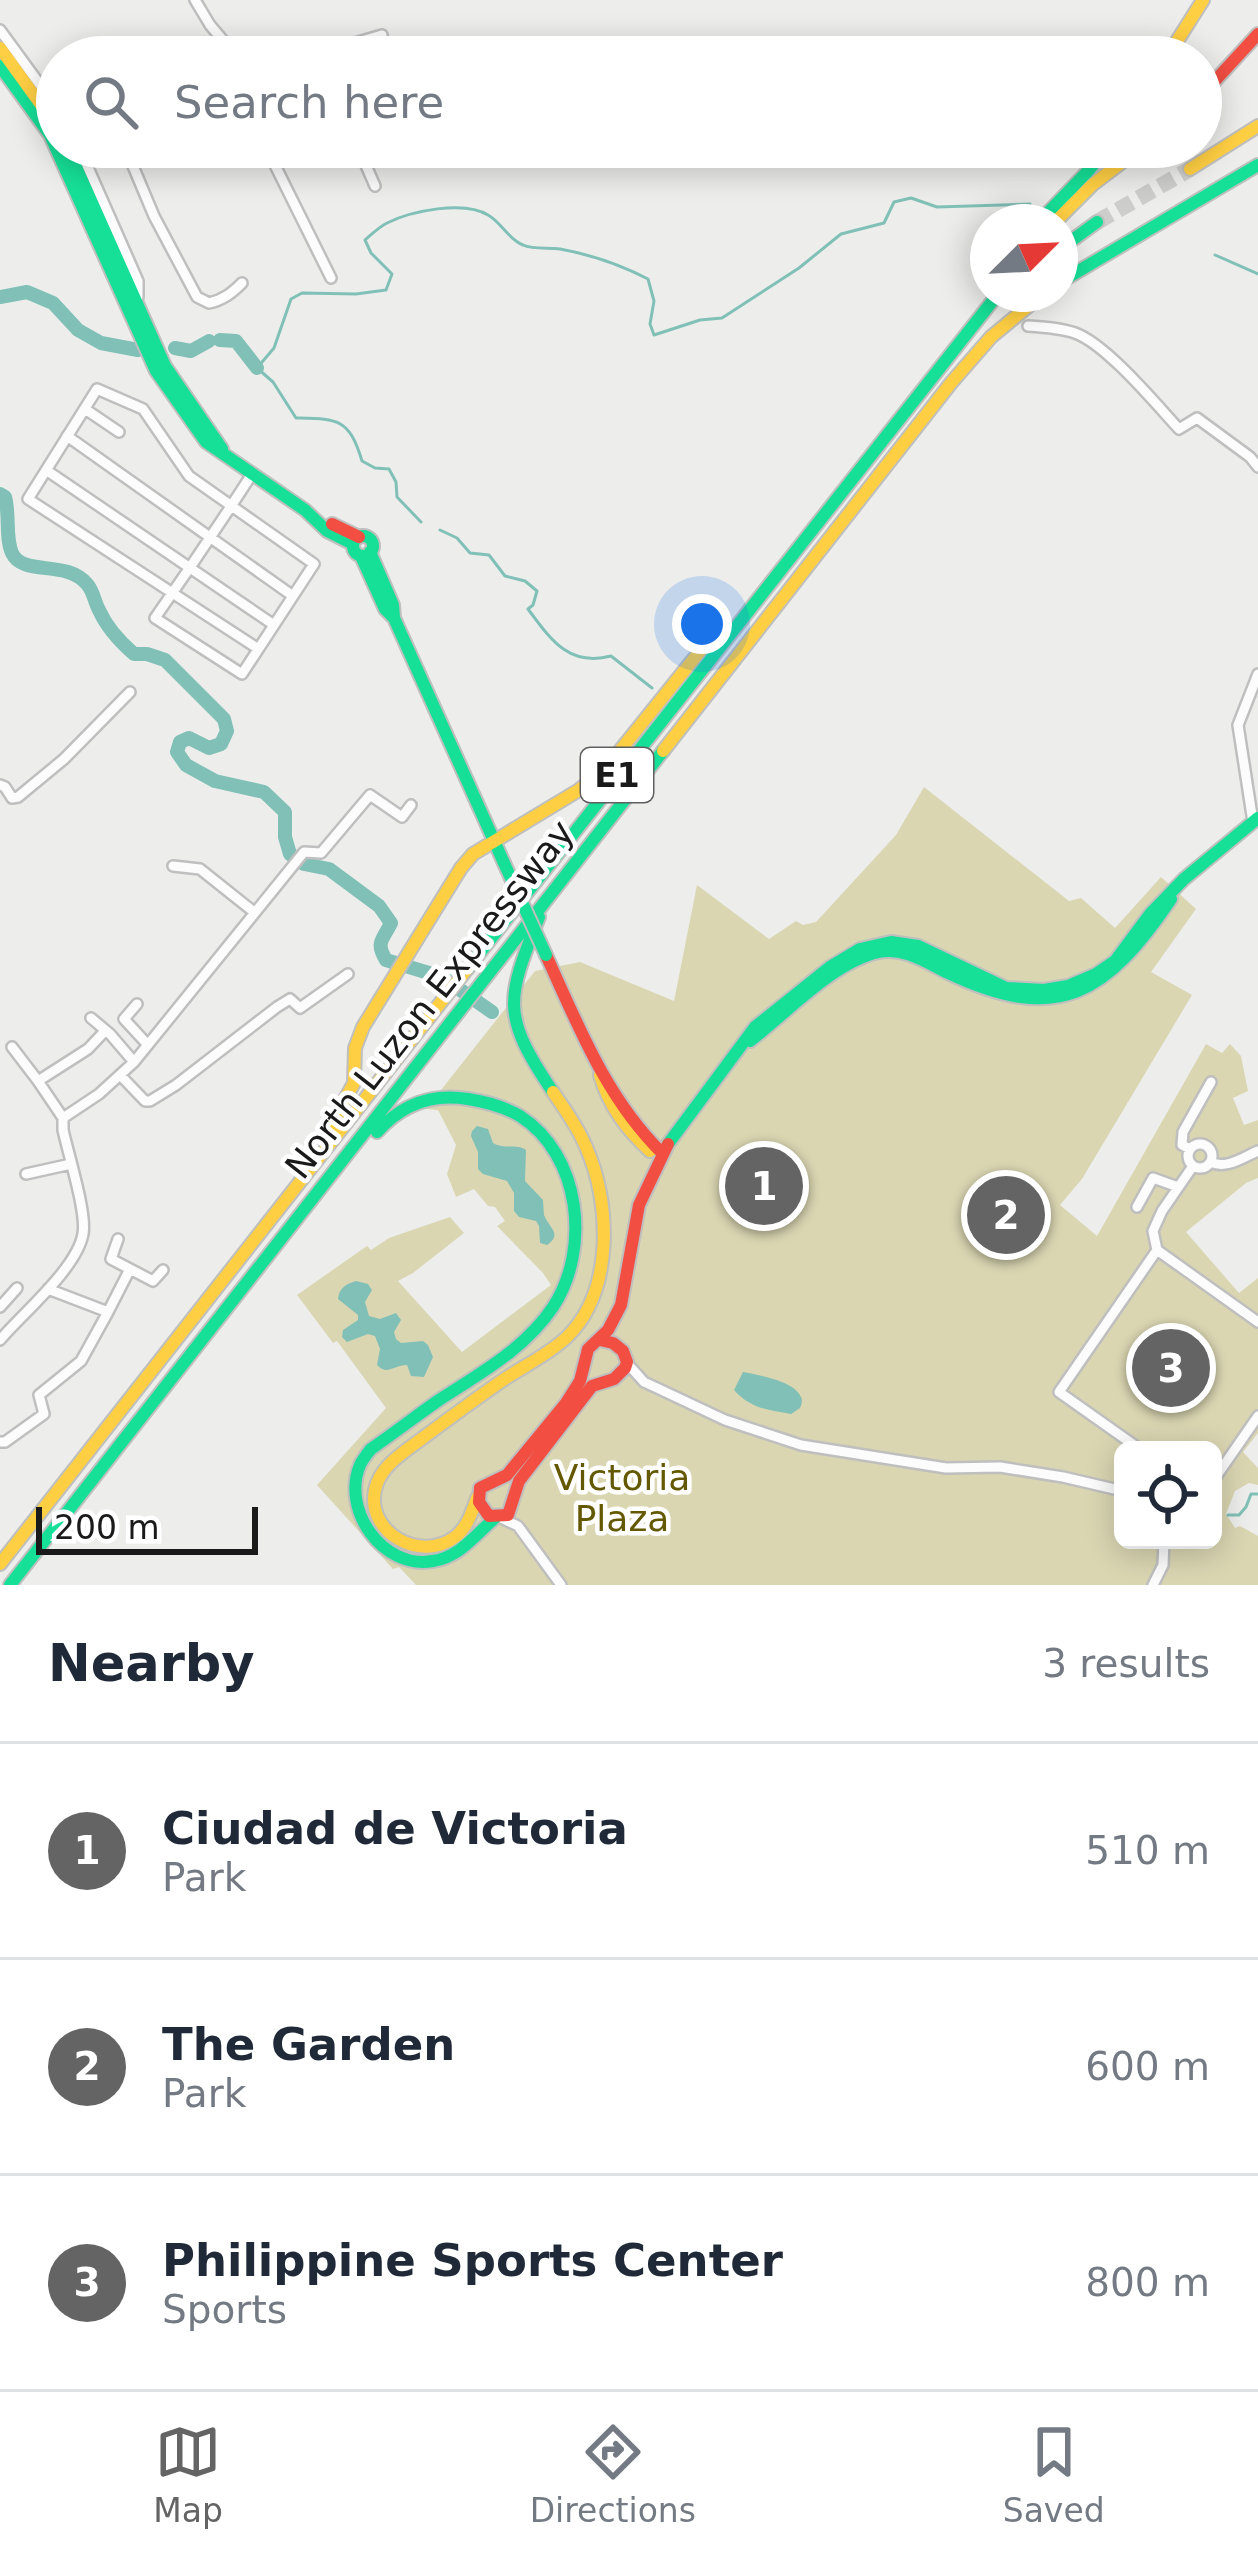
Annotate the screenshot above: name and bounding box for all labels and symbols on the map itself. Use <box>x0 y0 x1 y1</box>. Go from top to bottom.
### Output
north arrow <box>970 204 1078 312</box>
your location <box>672 594 732 654</box>
road number: E1 <box>581 748 653 802</box>
street label: North Luzon Expressway <box>277 812 582 1186</box>
pin: 1 <box>725 1141 803 1231</box>
pin: 2 <box>967 1170 1045 1260</box>
pin: 3 <box>1132 1323 1210 1413</box>
park label: Victoria Plaza <box>554 1457 690 1539</box>
scale bar <box>36 1501 258 1554</box>

